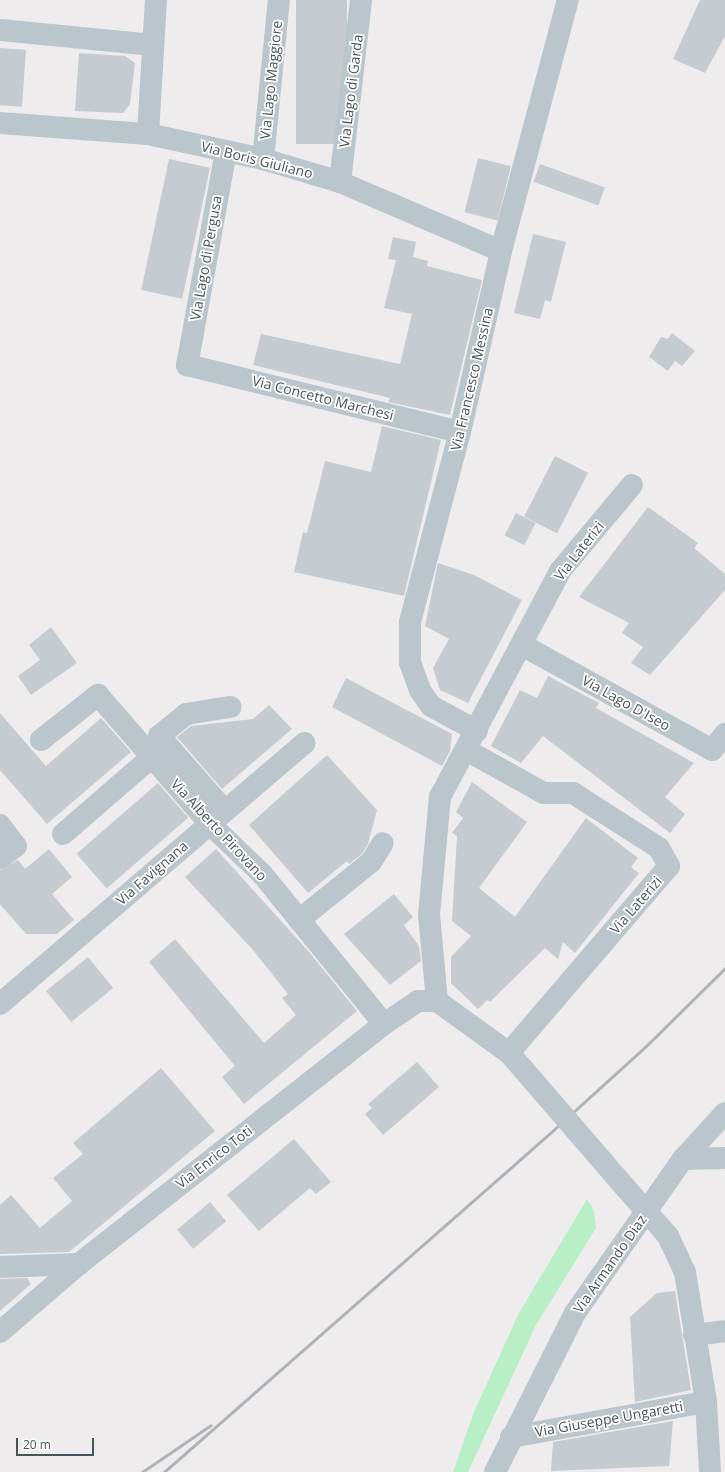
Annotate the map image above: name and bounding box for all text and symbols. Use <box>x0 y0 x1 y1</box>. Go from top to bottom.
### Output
street label: Via Lago Maggiore <box>256 20 286 140</box>
street label: Via Lago di Garda <box>336 33 366 149</box>
street label: Via Boris Giuliano <box>199 138 315 182</box>
street label: Via Lago di Pergusa <box>187 194 225 322</box>
street label: Via Francesco Messina <box>447 306 497 452</box>
street label: Via Concetto Marchesi <box>251 372 395 424</box>
street label: Via Laterizi <box>551 518 607 584</box>
street label: Via Lago D'Iseo <box>579 672 673 734</box>
street label: Via Alberto Pirovano <box>168 776 270 884</box>
street label: Via Favignana <box>113 837 191 909</box>
street label: Via Laterizi <box>607 873 665 937</box>
street label: Via Enrico Toti <box>172 1122 256 1192</box>
street label: Via Armando Diaz <box>570 1212 650 1316</box>
street label: Via Giuseppe Ungaretti <box>534 1398 684 1440</box>
scale bar <box>18 1430 96 1456</box>
text: 20 m <box>23 1436 51 1453</box>

